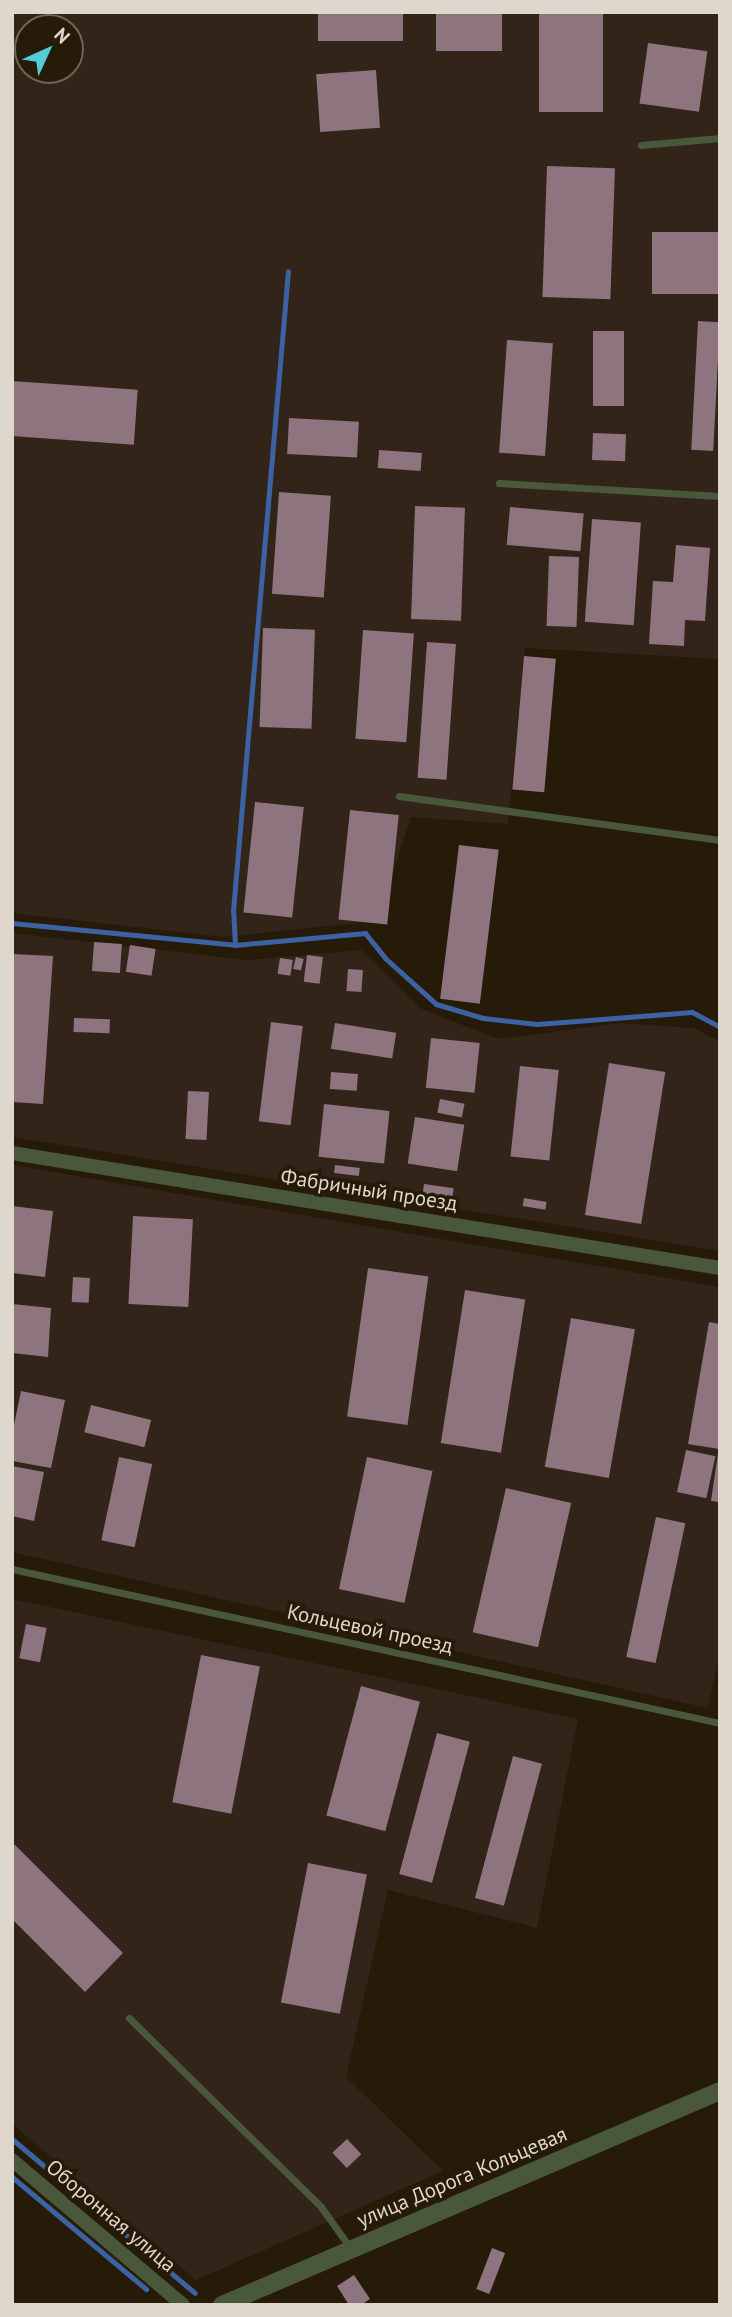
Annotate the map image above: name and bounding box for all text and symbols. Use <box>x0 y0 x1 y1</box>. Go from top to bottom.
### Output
north arrow <box>14 14 84 84</box>
text: N <box>50 23 75 48</box>
street label: Фабричный проезд <box>279 1164 459 1216</box>
street label: Кольцевой проезд <box>285 1599 455 1659</box>
street label: улица Дорога Кольцевая <box>353 2121 571 2233</box>
street label: Оборонная улица <box>41 2154 181 2278</box>

